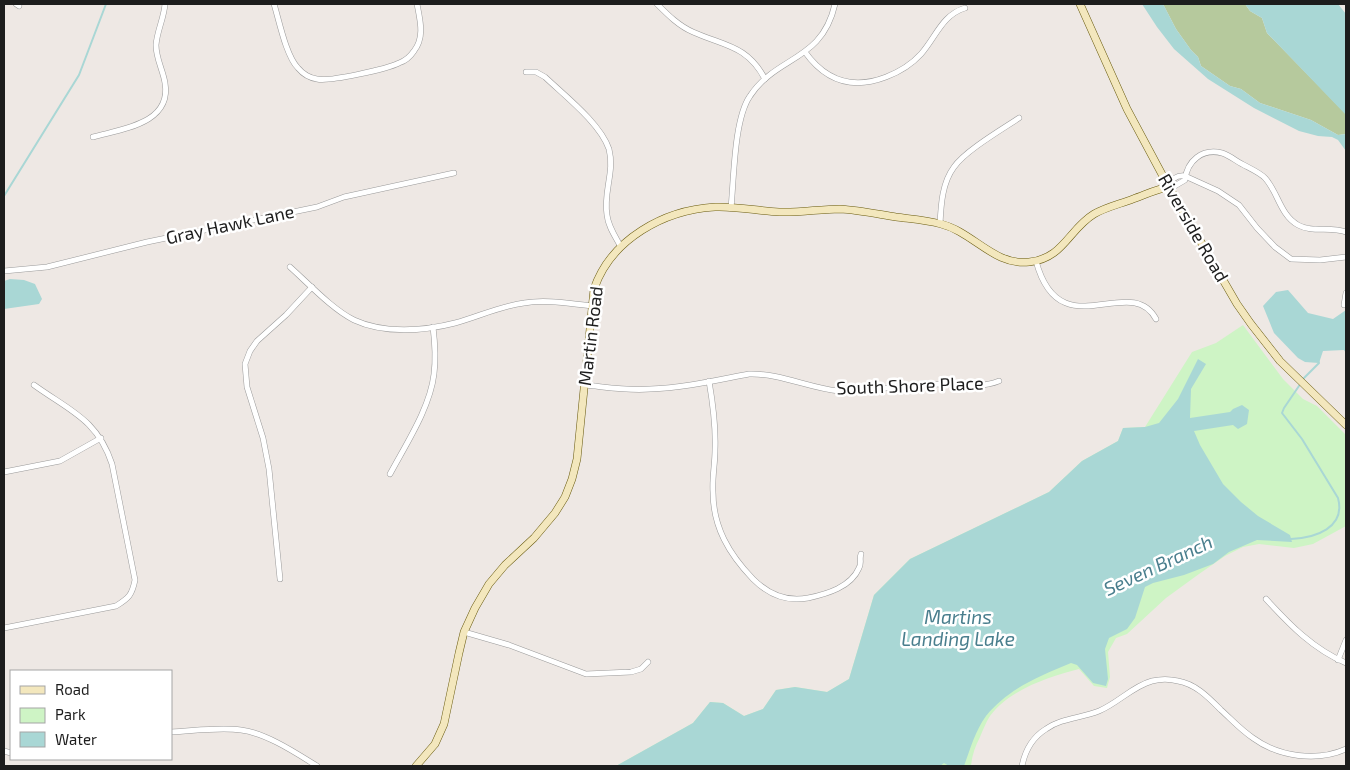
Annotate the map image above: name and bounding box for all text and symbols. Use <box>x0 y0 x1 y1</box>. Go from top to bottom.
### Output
street label: Riverside Road <box>1154 170 1234 285</box>
street label: Gray Hawk Lane <box>164 200 296 248</box>
street label: Martin Road <box>573 285 607 387</box>
street label: South Shore Place <box>836 371 984 399</box>
water label: Seven Branch <box>1100 529 1216 600</box>
water label: Martins Landing Lake <box>901 605 1015 650</box>
legend <box>10 670 172 760</box>
text: Road <box>55 680 90 698</box>
text: Park <box>55 705 86 723</box>
text: Water <box>55 730 97 748</box>

